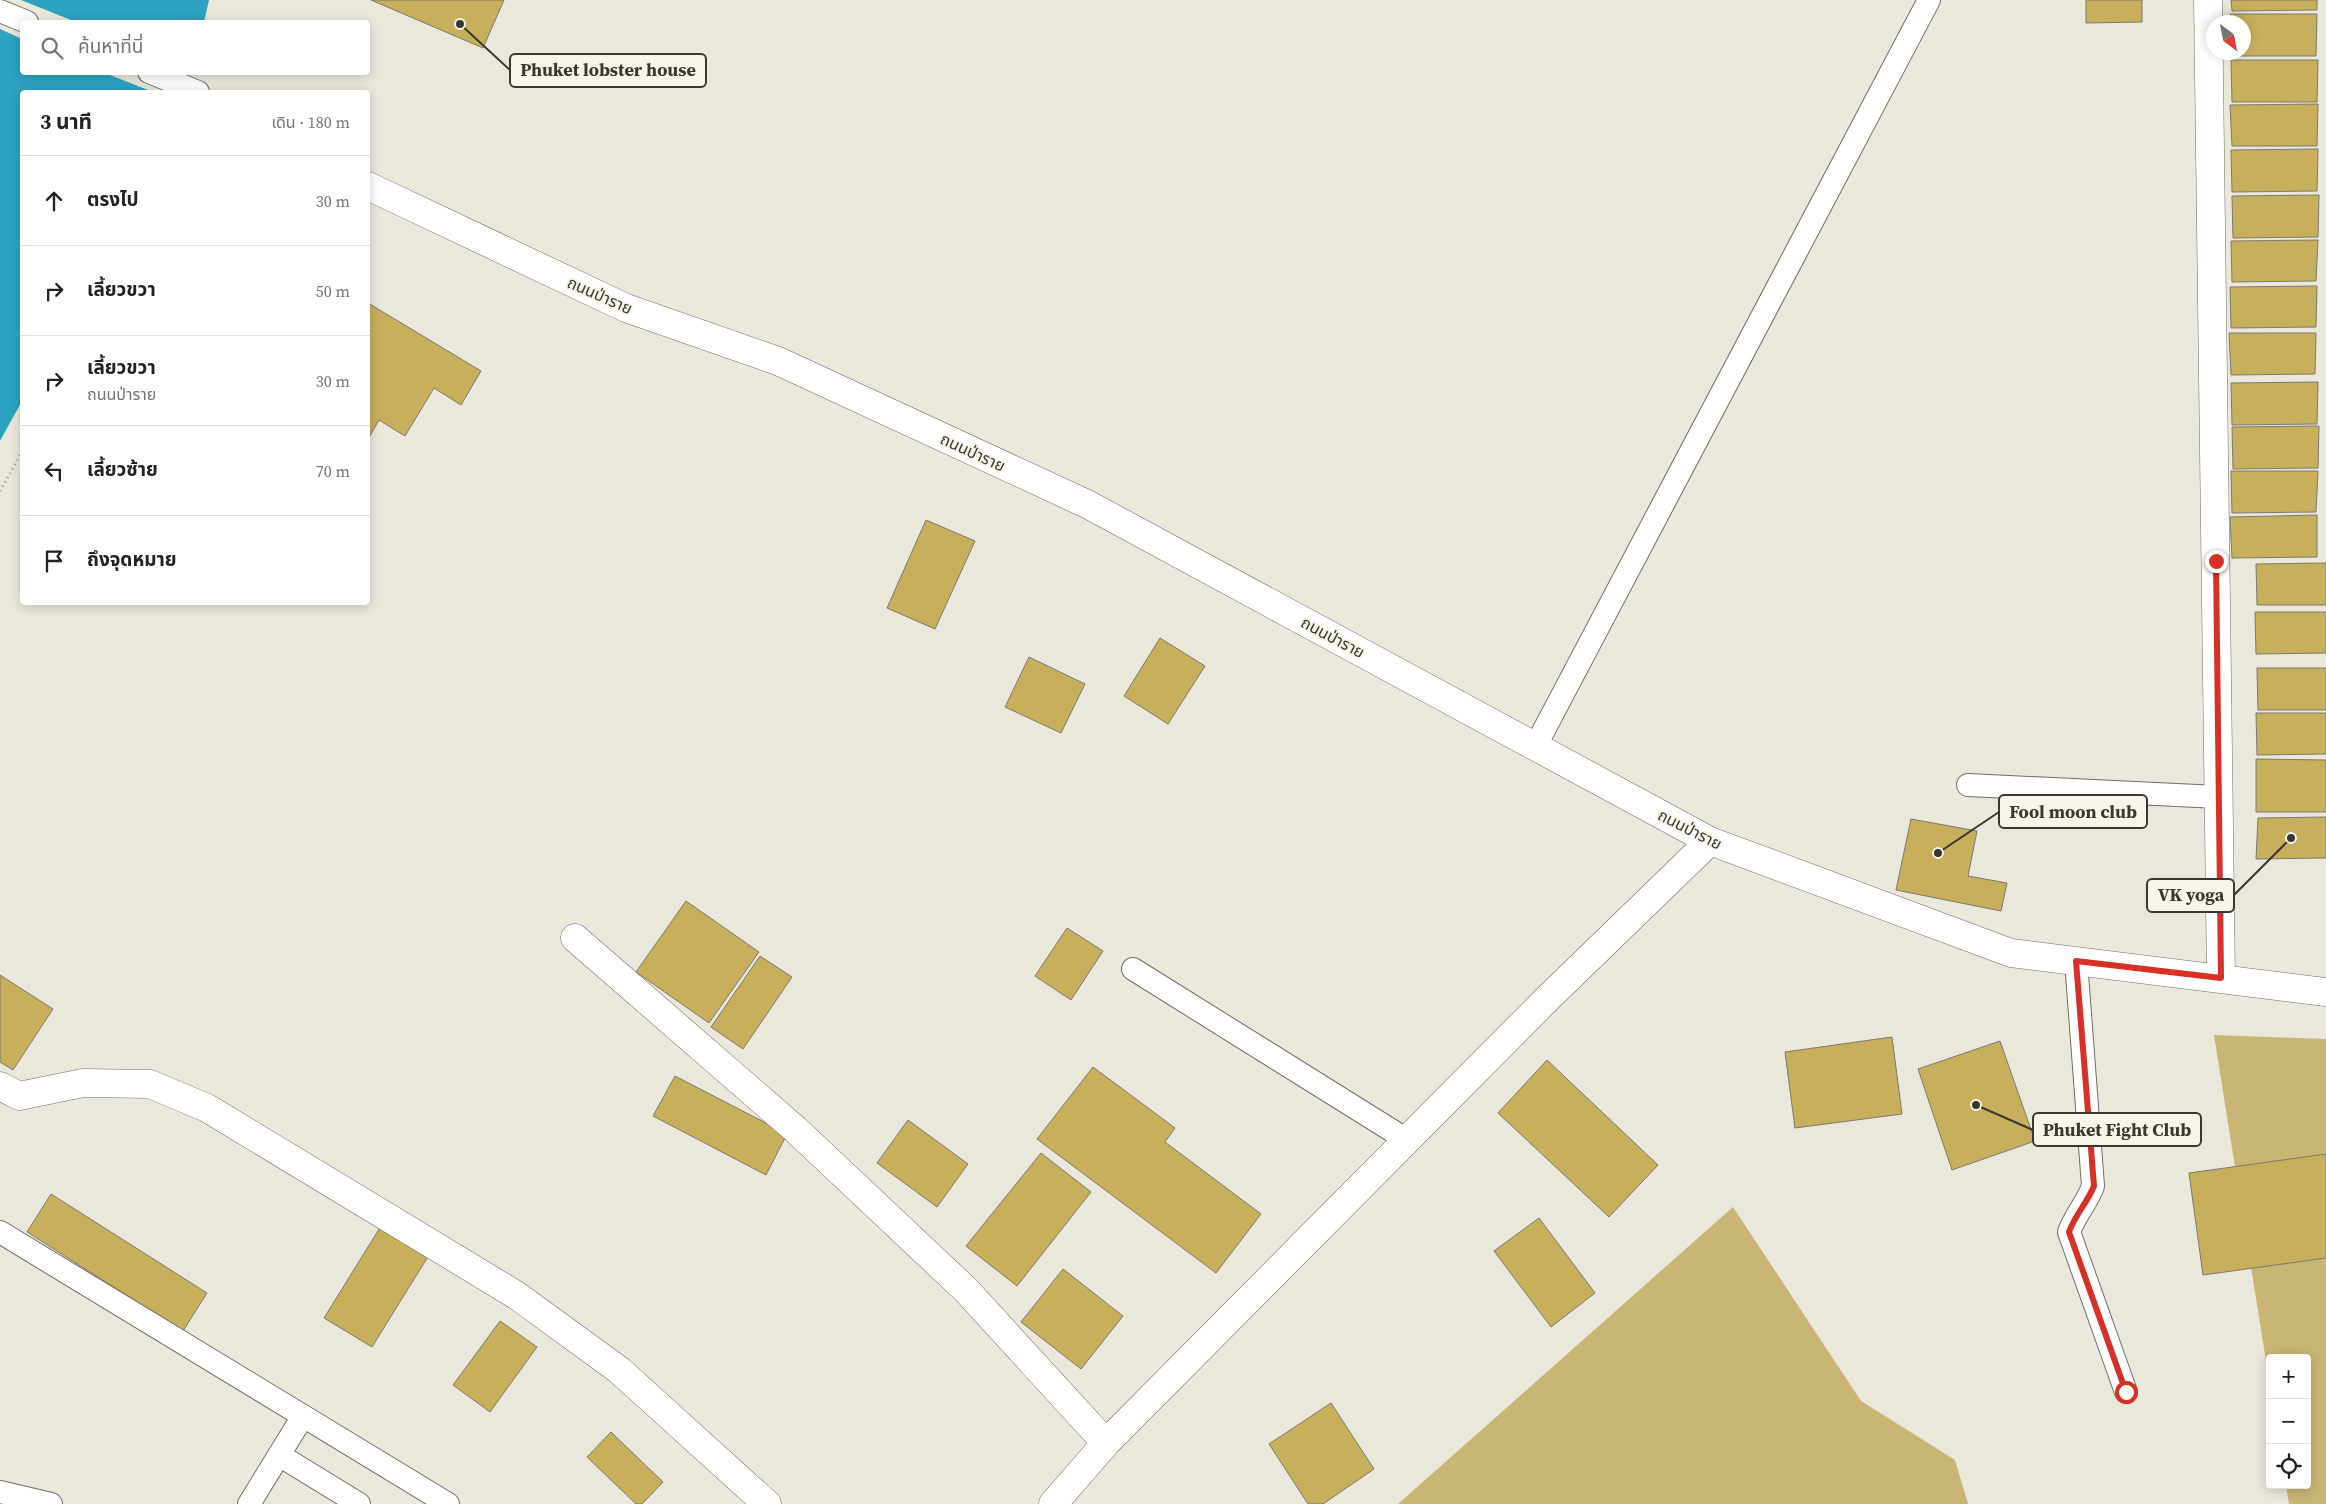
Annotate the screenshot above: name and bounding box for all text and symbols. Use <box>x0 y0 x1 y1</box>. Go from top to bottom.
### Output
north arrow <box>2206 15 2251 60</box>
search box <box>20 20 370 75</box>
text: ค้นหาที่นี่ <box>78 33 143 59</box>
icon: search <box>38 34 66 62</box>
callout: Phuket lobster house <box>510 54 706 87</box>
text: Phuket lobster house <box>520 57 696 82</box>
text: 3 นาที <box>40 107 92 136</box>
text: เดิน · 180 m <box>271 111 350 133</box>
text: ตรงไป <box>87 186 139 212</box>
icon: ahead <box>40 187 68 215</box>
text: 30 m <box>316 190 350 212</box>
street label: ถนนป่าราย <box>564 271 636 319</box>
text: เลี้ยวขวา <box>87 276 156 302</box>
icon: right <box>40 277 68 305</box>
text: 50 m <box>316 280 350 302</box>
text: เลี้ยวขวา <box>87 354 156 380</box>
icon: right <box>40 367 68 395</box>
text: 30 m <box>316 370 350 392</box>
text: ถนนป่าราย <box>87 383 156 405</box>
street label: ถนนป่าราย <box>937 427 1009 477</box>
text: เลี้ยวซ้าย <box>87 456 158 482</box>
icon: left <box>40 457 68 485</box>
text: 70 m <box>316 460 350 482</box>
text: ถึงจุดหมาย <box>87 546 177 572</box>
icon: arrive <box>40 547 68 575</box>
route end <box>2205 550 2228 573</box>
street label: ถนนป่าราย <box>1297 611 1369 663</box>
callout: Fool moon club <box>1999 795 2147 828</box>
text: Fool moon club <box>2009 799 2137 824</box>
street label: ถนนป่าราย <box>1654 803 1726 855</box>
callout: VK yoga <box>2147 879 2234 912</box>
text: VK yoga <box>2158 882 2225 907</box>
callout: Phuket Fight Club <box>2033 1113 2201 1146</box>
text: Phuket Fight Club <box>2043 1117 2191 1142</box>
map controls <box>2266 1354 2311 1489</box>
button: + <box>2266 1354 2311 1399</box>
route start <box>2115 1381 2138 1404</box>
button: − <box>2266 1399 2311 1444</box>
button: locate <box>2266 1444 2311 1489</box>

